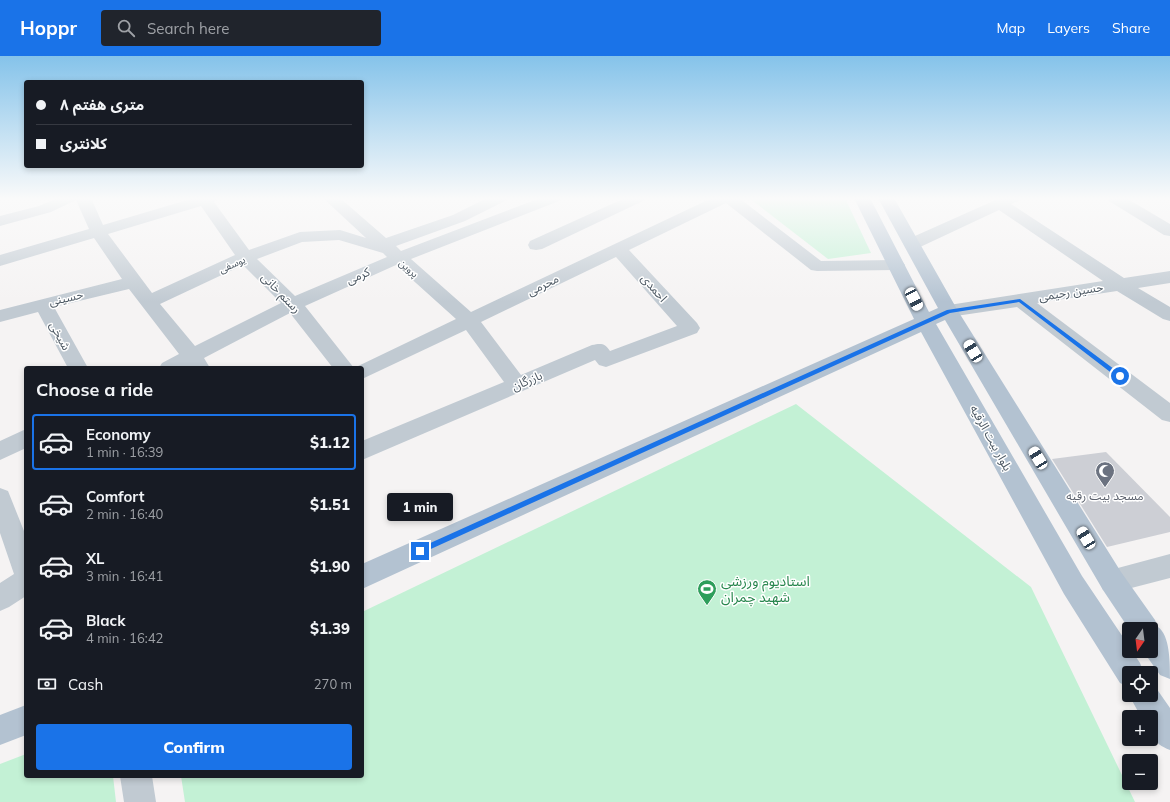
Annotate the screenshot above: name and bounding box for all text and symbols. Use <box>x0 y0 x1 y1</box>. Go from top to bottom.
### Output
search box <box>101 10 381 46</box>
text: Hoppr <box>20 16 77 40</box>
icon: search <box>115 17 137 39</box>
text: Search here <box>147 19 229 38</box>
text: Map <box>996 19 1025 37</box>
text: Layers <box>1047 19 1090 37</box>
text: Share <box>1112 19 1150 37</box>
text: ۸ متری هفتم <box>60 95 144 114</box>
text: کلانتری <box>60 134 107 153</box>
street label: یوسفی <box>217 253 248 276</box>
street label: پروین <box>396 256 421 280</box>
street label: کرمی <box>344 263 373 287</box>
street label: رستم خانی <box>257 269 304 317</box>
street label: محرمی <box>525 270 561 299</box>
street label: احمدی <box>638 271 671 305</box>
street label: حسین رحیمی <box>1038 279 1104 304</box>
street label: حسینی <box>47 286 84 309</box>
car <box>903 286 925 312</box>
street label: شیخی <box>47 319 74 353</box>
car <box>962 338 984 364</box>
street label: بازرگان <box>509 367 544 394</box>
route start <box>1111 367 1129 385</box>
text: Choose a ride <box>36 378 153 401</box>
street label: بلوار بیت الرقیه <box>967 402 1016 473</box>
icon: car <box>38 424 74 460</box>
text: Economy <box>86 425 151 444</box>
text: $1.12 <box>310 433 350 452</box>
text: 1 min · 16:39 <box>86 444 163 460</box>
car <box>1027 445 1049 471</box>
mosque icon: مسجد بیت رقیه <box>1094 460 1116 488</box>
icon: car <box>38 486 74 522</box>
text: Comfort <box>86 487 144 506</box>
place label: مسجد بیت رقیه <box>1066 488 1144 503</box>
callout: 1 min <box>387 493 453 521</box>
text: $1.51 <box>310 495 350 514</box>
text: 1 min <box>403 499 437 515</box>
text: 2 min · 16:40 <box>86 506 163 522</box>
car <box>1075 525 1097 551</box>
route end <box>411 542 429 560</box>
icon: car <box>38 548 74 584</box>
text: XL <box>86 549 104 568</box>
text: $1.90 <box>310 557 350 576</box>
text: 3 min · 16:41 <box>86 568 163 584</box>
place label: استادیوم ورزشی شهید چمران <box>721 572 810 607</box>
sports icon: استادیوم ورزشی شهید چمران <box>696 578 718 606</box>
icon: car <box>38 610 74 646</box>
text: Black <box>86 611 125 630</box>
text: $1.39 <box>310 619 350 638</box>
north arrow <box>1122 622 1158 658</box>
map controls <box>1122 622 1158 790</box>
text: 4 min · 16:42 <box>86 630 163 646</box>
button: locate <box>1122 666 1158 702</box>
icon: cash <box>36 673 58 695</box>
text: Cash <box>68 675 103 694</box>
text: 270 m <box>314 676 352 692</box>
button: + <box>1122 710 1158 746</box>
button: Confirm <box>36 724 352 770</box>
button: − <box>1122 754 1158 790</box>

